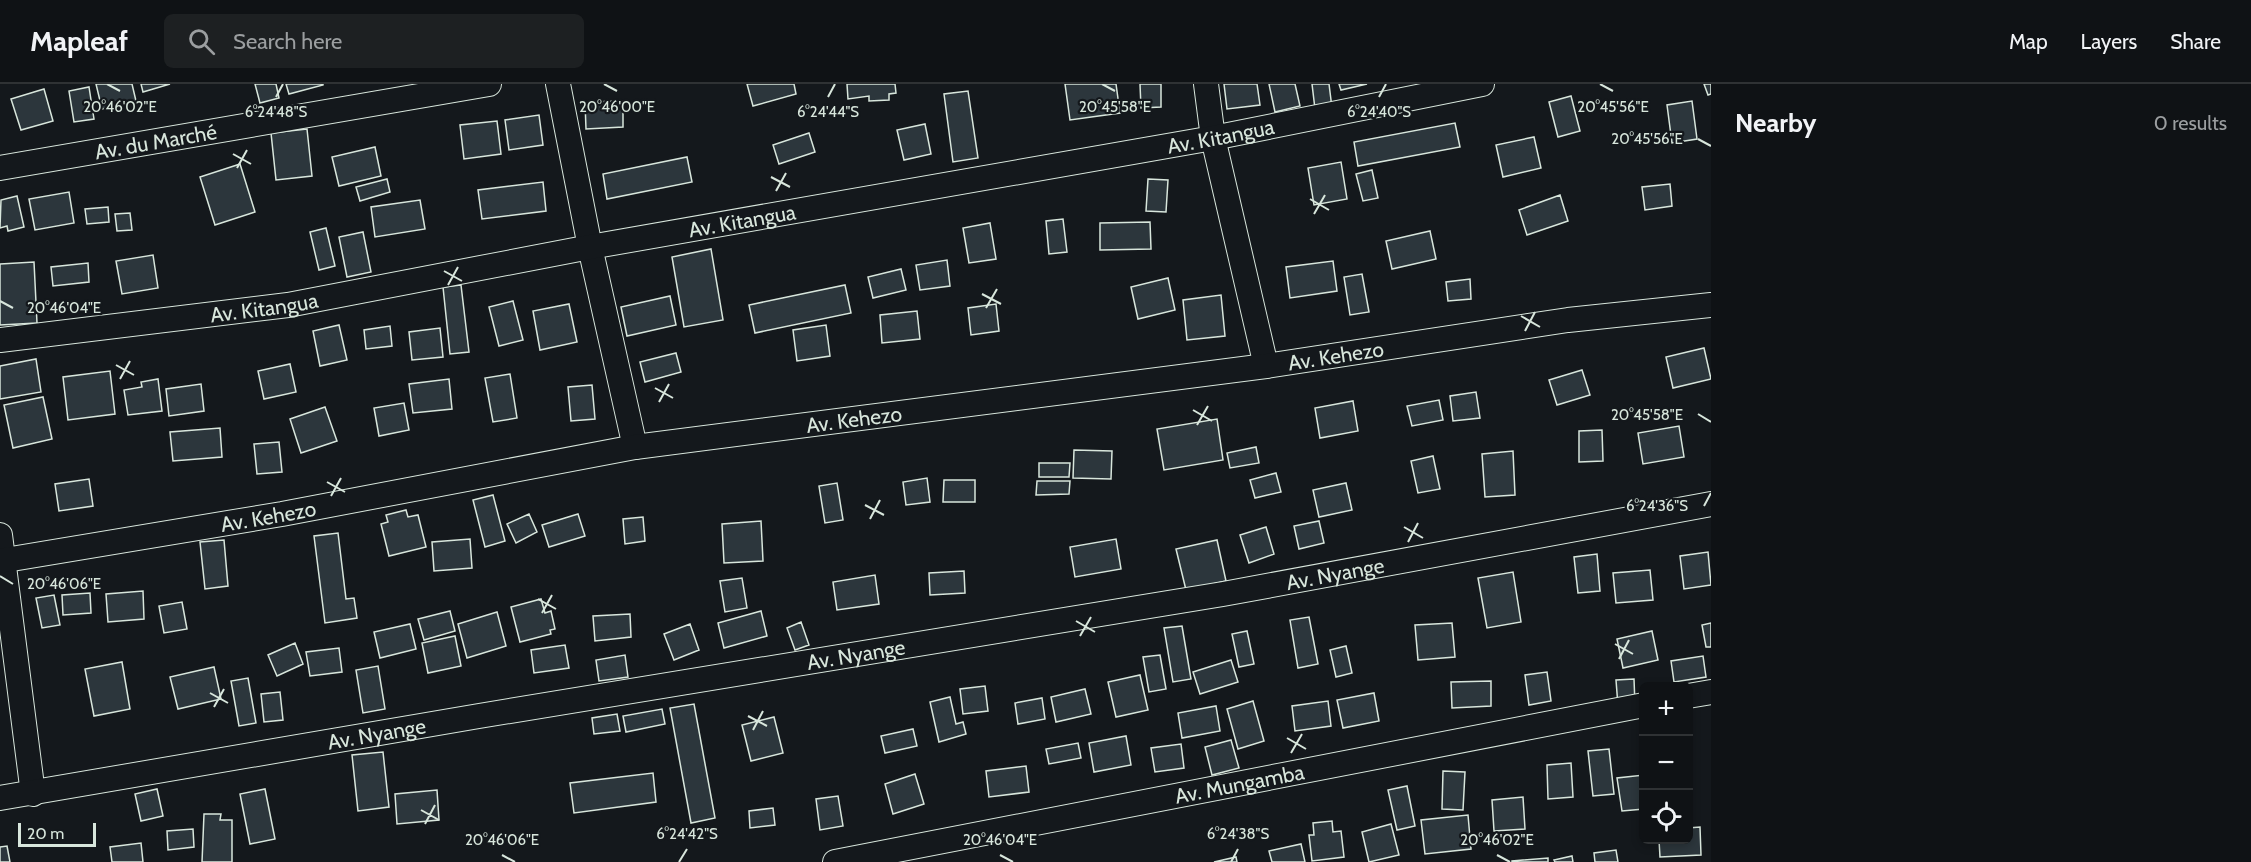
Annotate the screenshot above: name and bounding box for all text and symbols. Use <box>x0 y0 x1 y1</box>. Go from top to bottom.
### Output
search box <box>164 14 584 68</box>
text: Mapleaf <box>30 24 128 58</box>
icon: search <box>185 25 218 58</box>
text: Search here <box>233 28 342 55</box>
text: Map <box>2009 29 2048 54</box>
text: Layers <box>2081 29 2137 54</box>
text: Share <box>2170 29 2221 54</box>
text: 20°46'02"E <box>83 98 157 116</box>
text: 20°46'00"E <box>579 98 655 116</box>
text: 20°45'58"E <box>1079 98 1151 116</box>
text: 20°45'56"E <box>1577 98 1649 116</box>
text: 6°24'48"S <box>245 103 308 121</box>
text: 6°24'44"S <box>797 103 859 121</box>
text: 6°24'40"S <box>1347 103 1411 121</box>
text: Nearby <box>1735 107 1816 139</box>
text: 0 results <box>2154 111 2227 135</box>
street label: Av. Kitangua <box>1165 114 1276 158</box>
street label: Av. du Marché <box>93 118 219 164</box>
text: 20°45'56"E <box>1611 130 1683 148</box>
street label: Av. Kitangua <box>687 199 798 242</box>
street label: Av. Kitangua <box>209 287 320 327</box>
text: 20°46'04"E <box>27 299 101 317</box>
street label: Av. Kehezo <box>1286 336 1385 375</box>
street label: Av. Kehezo <box>805 400 903 437</box>
text: 20°45'58"E <box>1611 406 1683 424</box>
street label: Av. Kehezo <box>219 495 318 537</box>
text: 6°24'36"S <box>1626 497 1688 515</box>
street label: Av. Nyange <box>1284 552 1386 595</box>
text: 20°46'06"E <box>27 575 101 593</box>
street label: Av. Nyange <box>805 634 907 675</box>
map controls <box>1639 682 1693 844</box>
button: + <box>1639 682 1693 736</box>
street label: Av. Nyange <box>326 713 428 754</box>
button: − <box>1639 736 1693 790</box>
street label: Av. Mungamba <box>1173 759 1306 808</box>
button: locate <box>1639 790 1693 844</box>
scale bar <box>18 820 96 848</box>
text: 20 m <box>27 824 64 843</box>
text: 6°24'42"S <box>656 825 718 843</box>
text: 6°24'38"S <box>1207 825 1269 843</box>
text: 20°46'06"E <box>465 831 539 849</box>
text: 20°46'04"E <box>963 831 1037 849</box>
text: 20°46'02"E <box>1460 831 1534 849</box>

